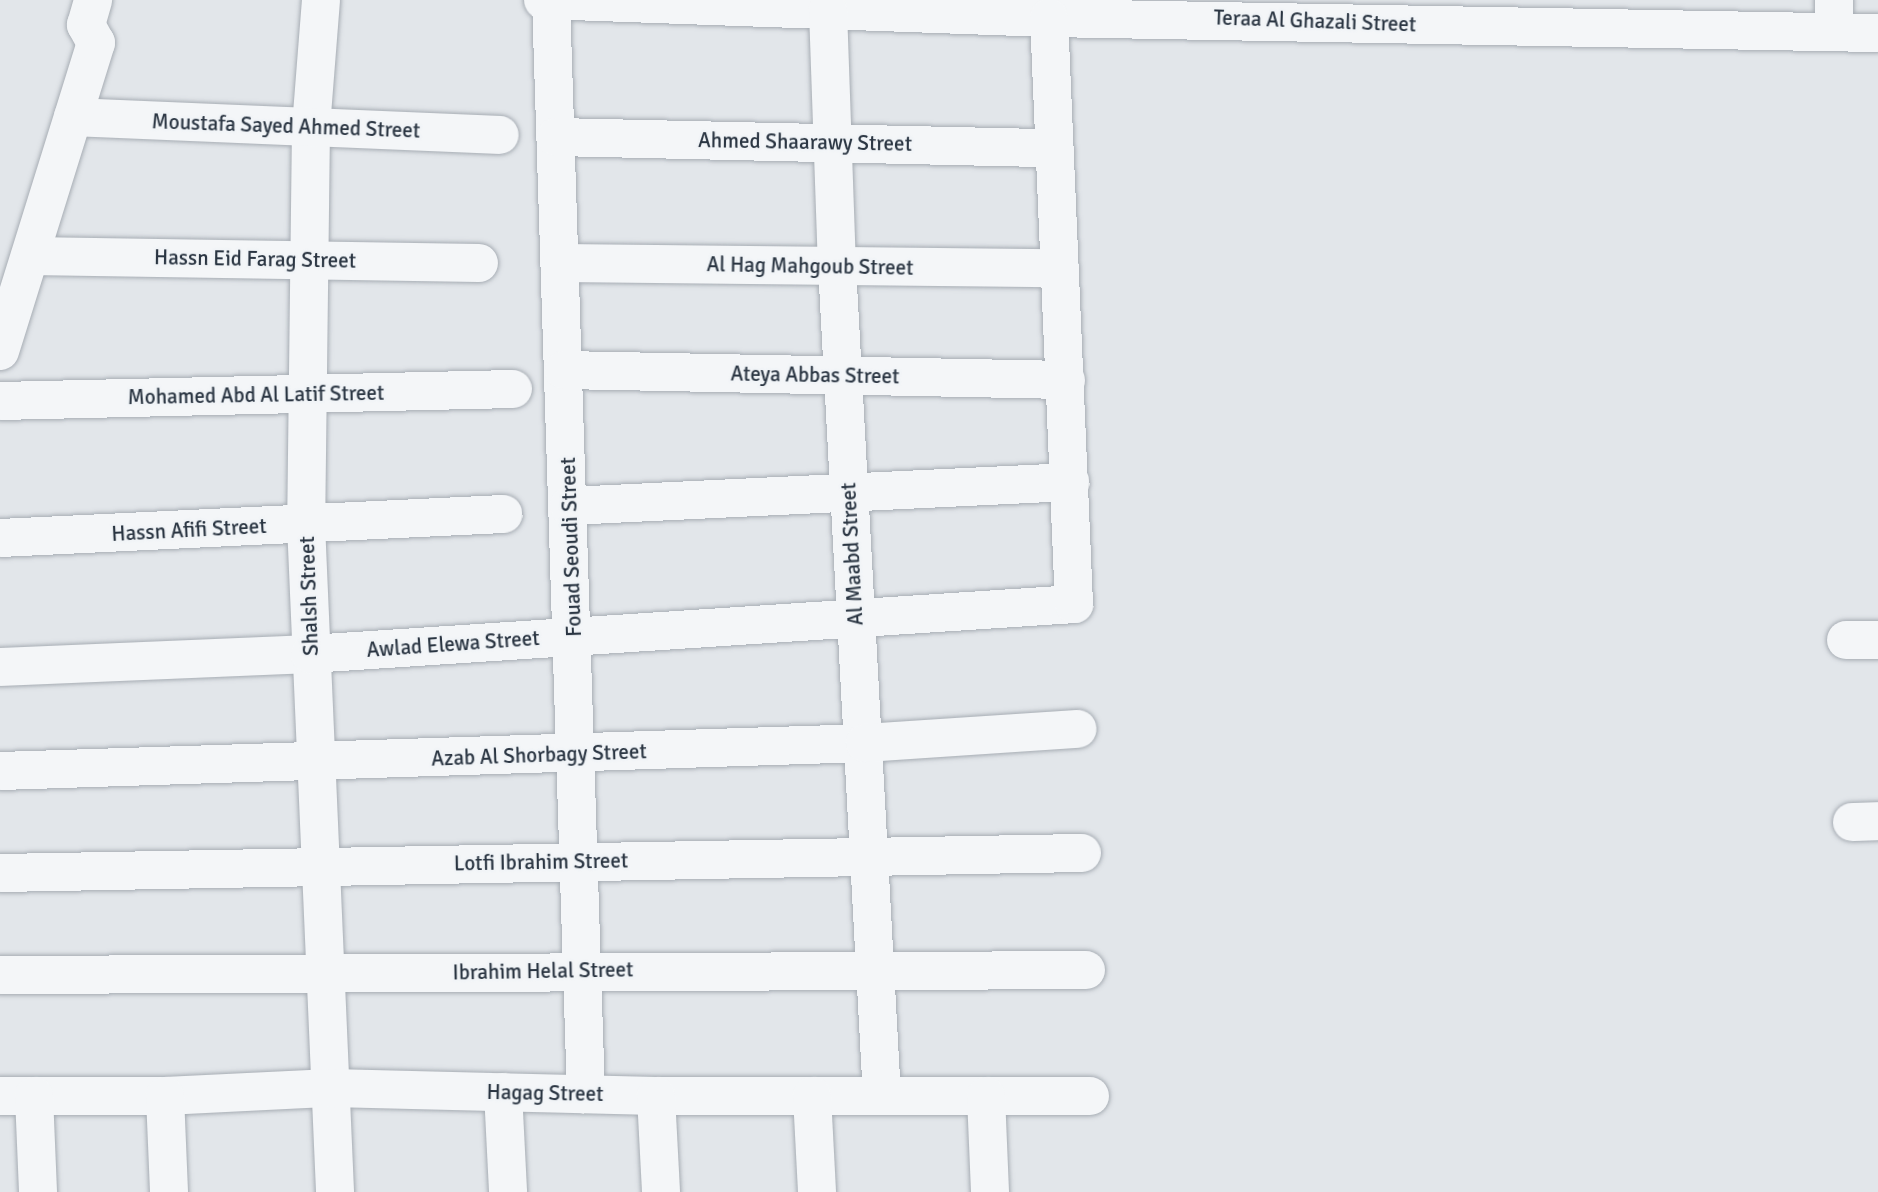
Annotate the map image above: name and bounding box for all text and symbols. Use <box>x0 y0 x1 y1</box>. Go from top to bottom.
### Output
street label: Teraa Al Ghazali Street <box>1213 5 1417 37</box>
street label: Moustafa Sayed Ahmed Street <box>151 109 421 143</box>
street label: Ahmed Shaarawy Street <box>698 128 912 156</box>
street label: Hassn Eid Farag Street <box>154 245 356 273</box>
street label: Al Hag Mahgoub Street <box>706 252 914 280</box>
street label: Ateya Abbas Street <box>730 361 900 389</box>
street label: Mohamed Abd Al Latif Street <box>127 380 385 410</box>
street label: Fouad Seoudi Street <box>555 457 587 637</box>
street label: Al Maabd Street <box>836 482 868 626</box>
street label: Hassn Afifi Street <box>111 513 267 547</box>
street label: Shalsh Street <box>294 536 324 656</box>
street label: Awlad Elewa Street <box>366 625 540 663</box>
street label: Azab Al Shorbagy Street <box>431 739 647 771</box>
street label: Lotfi Ibrahim Street <box>454 848 628 876</box>
street label: Ibrahim Helal Street <box>452 957 634 985</box>
street label: Hagag Street <box>486 1079 604 1107</box>

